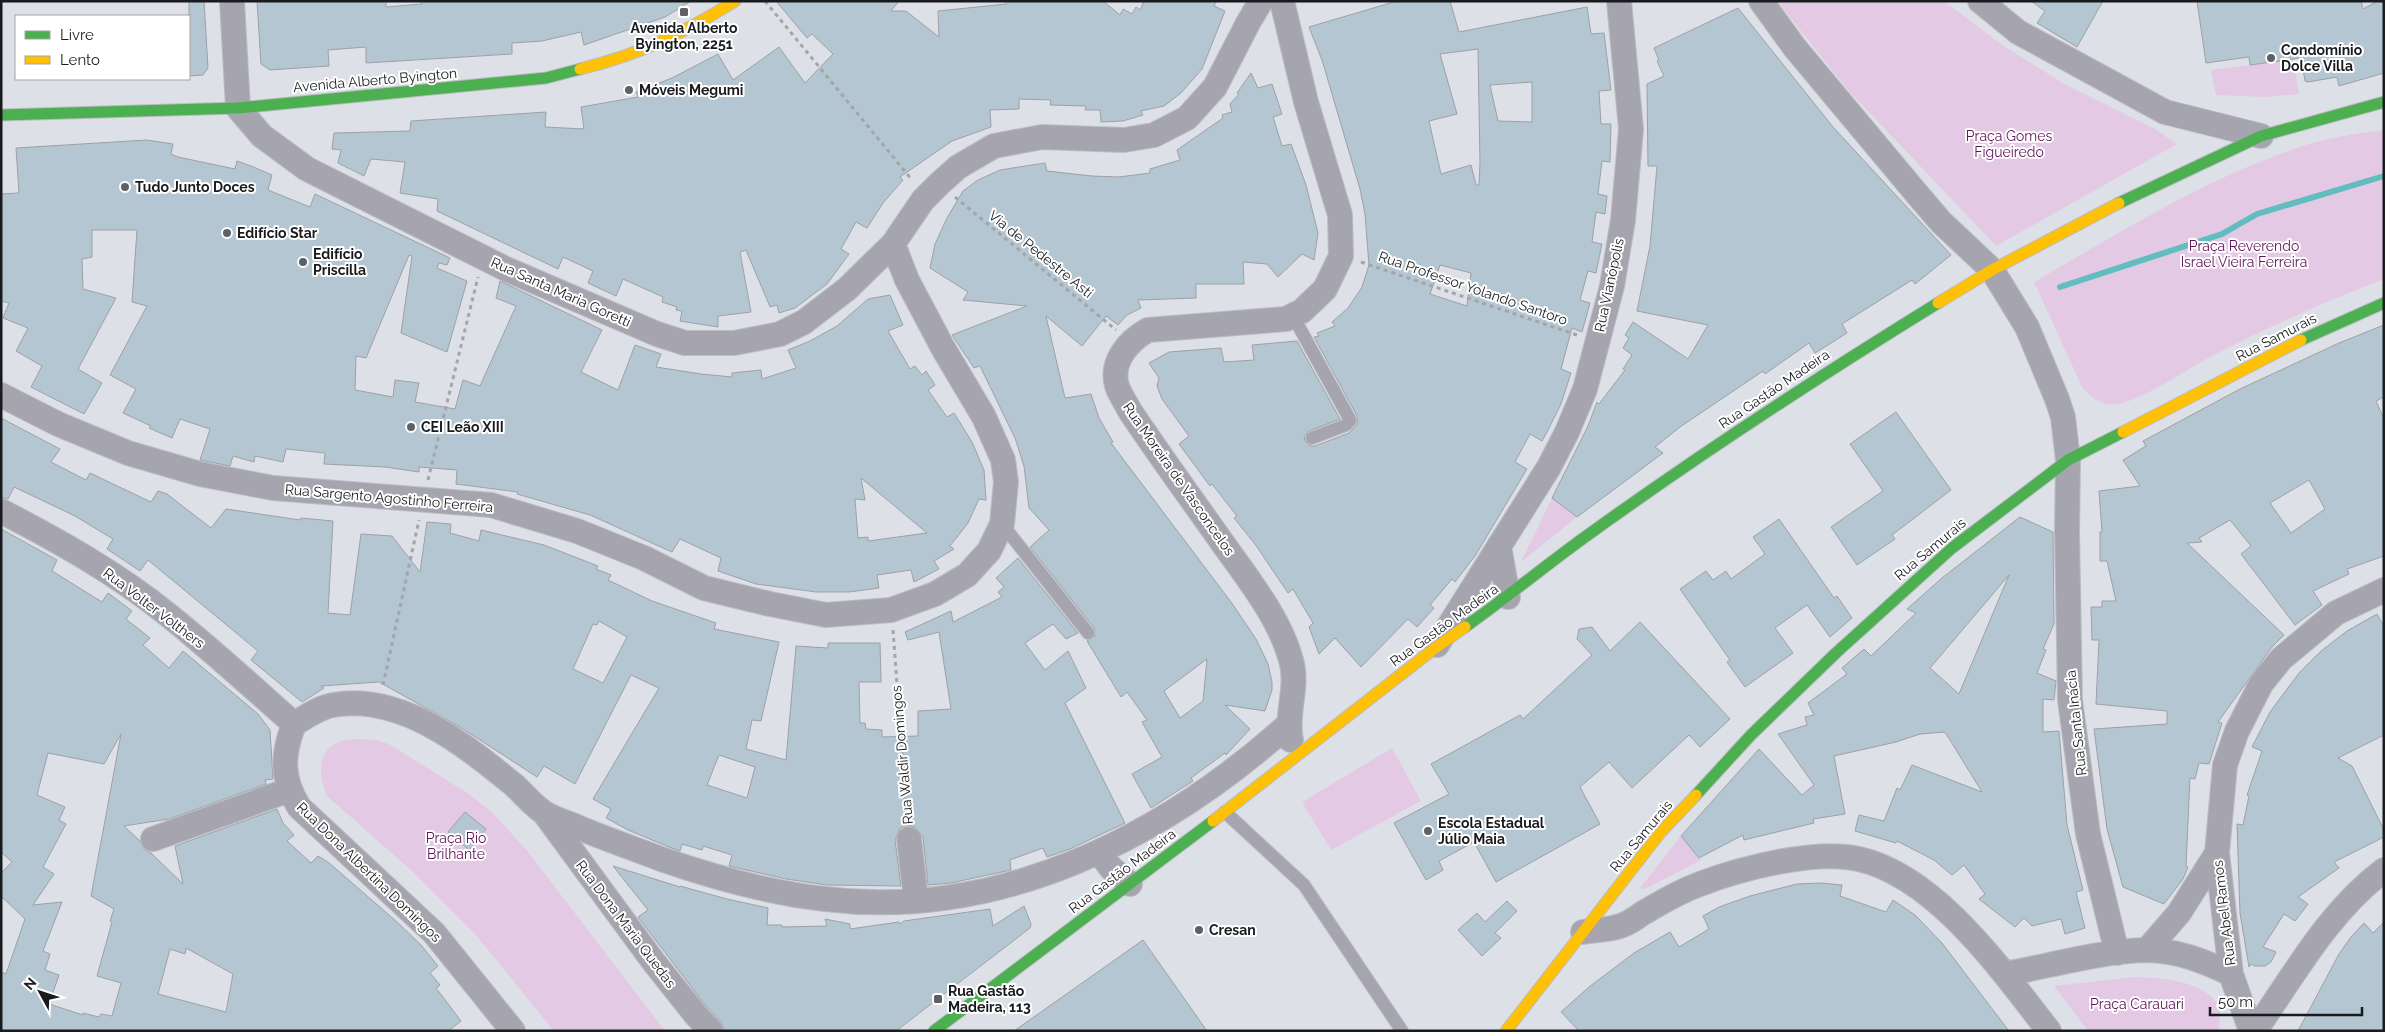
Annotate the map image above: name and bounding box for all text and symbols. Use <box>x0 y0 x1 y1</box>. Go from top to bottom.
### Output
marker: Avenida Alberto Byington, 2251 <box>678 6 690 18</box>
legend <box>15 15 190 80</box>
place label: Avenida Alberto Byington, 2251 <box>630 20 738 52</box>
text: Livre <box>60 26 94 44</box>
place label: Condomínio Dolce Villa <box>2281 42 2363 74</box>
text: Lento <box>60 51 100 69</box>
marker: Condomínio Dolce Villa <box>2265 52 2277 64</box>
street label: Avenida Alberto Byington <box>292 65 458 95</box>
place label: Móveis Megumi <box>639 82 743 98</box>
marker: Móveis Megumi <box>623 84 635 96</box>
park label: Praça Gomes Figueiredo <box>1966 128 2052 160</box>
place label: Tudo Junto Doces <box>135 179 255 195</box>
marker: Tudo Junto Doces <box>119 181 131 193</box>
street label: Via de Pedestre Asti <box>986 207 1096 301</box>
place label: Edifício Star <box>237 225 318 241</box>
marker: Edifício Star <box>221 227 233 239</box>
street label: Rua Vianópolis <box>1591 236 1627 333</box>
park label: Praça Reverendo Israel Vieira Ferreira <box>2181 238 2307 270</box>
place label: Edifício Priscilla <box>313 246 366 278</box>
street label: Rua Professor Yolando Santoro <box>1376 248 1570 328</box>
street label: Rua Santa Maria Goretti <box>489 254 633 330</box>
marker: Edifício Priscilla <box>297 256 309 268</box>
street label: Rua Samurais <box>2233 310 2319 364</box>
street label: Rua Gastão Madeira <box>1716 346 1832 432</box>
street label: Rua Moreira de Vasconcelos <box>1120 399 1238 559</box>
place label: CEI Leão XIII <box>421 419 504 435</box>
marker: CEI Leão XIII <box>405 421 417 433</box>
street label: Rua Sargento Agostinho Ferreira <box>284 481 494 515</box>
street label: Rua Samurais <box>1891 514 1969 583</box>
street label: Rua Volter Volthers <box>100 565 208 651</box>
street label: Rua Gastão Madeira <box>1387 580 1501 670</box>
street label: Rua Santa Inácia <box>2062 669 2090 777</box>
street label: Rua Waldir Domingos <box>888 685 916 825</box>
street label: Rua Samurais <box>1607 797 1676 875</box>
street label: Rua Dona Albertina Domingos <box>294 799 445 945</box>
place label: Escola Estadual Júlio Maia <box>1438 815 1545 847</box>
marker: Escola Estadual Júlio Maia <box>1422 825 1434 837</box>
street label: Rua Gastão Madeira <box>1065 826 1179 916</box>
park label: Praça Rio Brilhante <box>426 830 486 862</box>
street label: Rua Dona Maria Quedas <box>573 857 679 991</box>
street label: Rua Abel Ramos <box>2210 859 2238 967</box>
place label: Cresan <box>1209 922 1256 938</box>
marker: Cresan <box>1193 924 1205 936</box>
north arrow <box>15 967 65 1017</box>
text: N <box>20 974 40 993</box>
place label: Rua Gastão Madeira, 113 <box>948 983 1031 1015</box>
scale bar <box>2210 984 2362 1016</box>
marker: Rua Gastão Madeira, 113 <box>932 993 944 1005</box>
text: 50 m <box>2218 993 2253 1011</box>
park label: Praça Carauari <box>2090 996 2184 1012</box>

